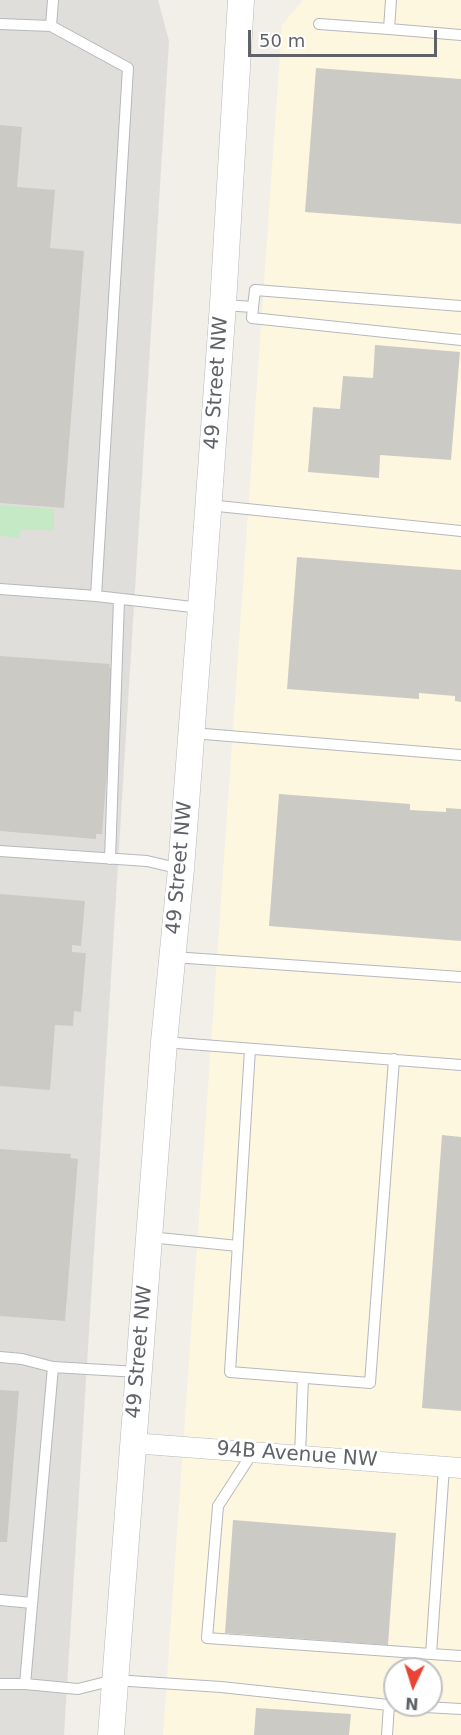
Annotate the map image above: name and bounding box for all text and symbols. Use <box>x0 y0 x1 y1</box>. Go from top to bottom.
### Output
scale bar <box>251 18 440 56</box>
text: 50 m <box>259 30 305 51</box>
street label: 49 Street NW <box>200 315 234 451</box>
street label: 49 Street NW <box>162 800 198 936</box>
street label: 49 Street NW <box>122 1284 158 1420</box>
street label: 94B Avenue NW <box>216 1437 378 1473</box>
north arrow <box>383 1657 443 1717</box>
text: N <box>405 1694 419 1713</box>

